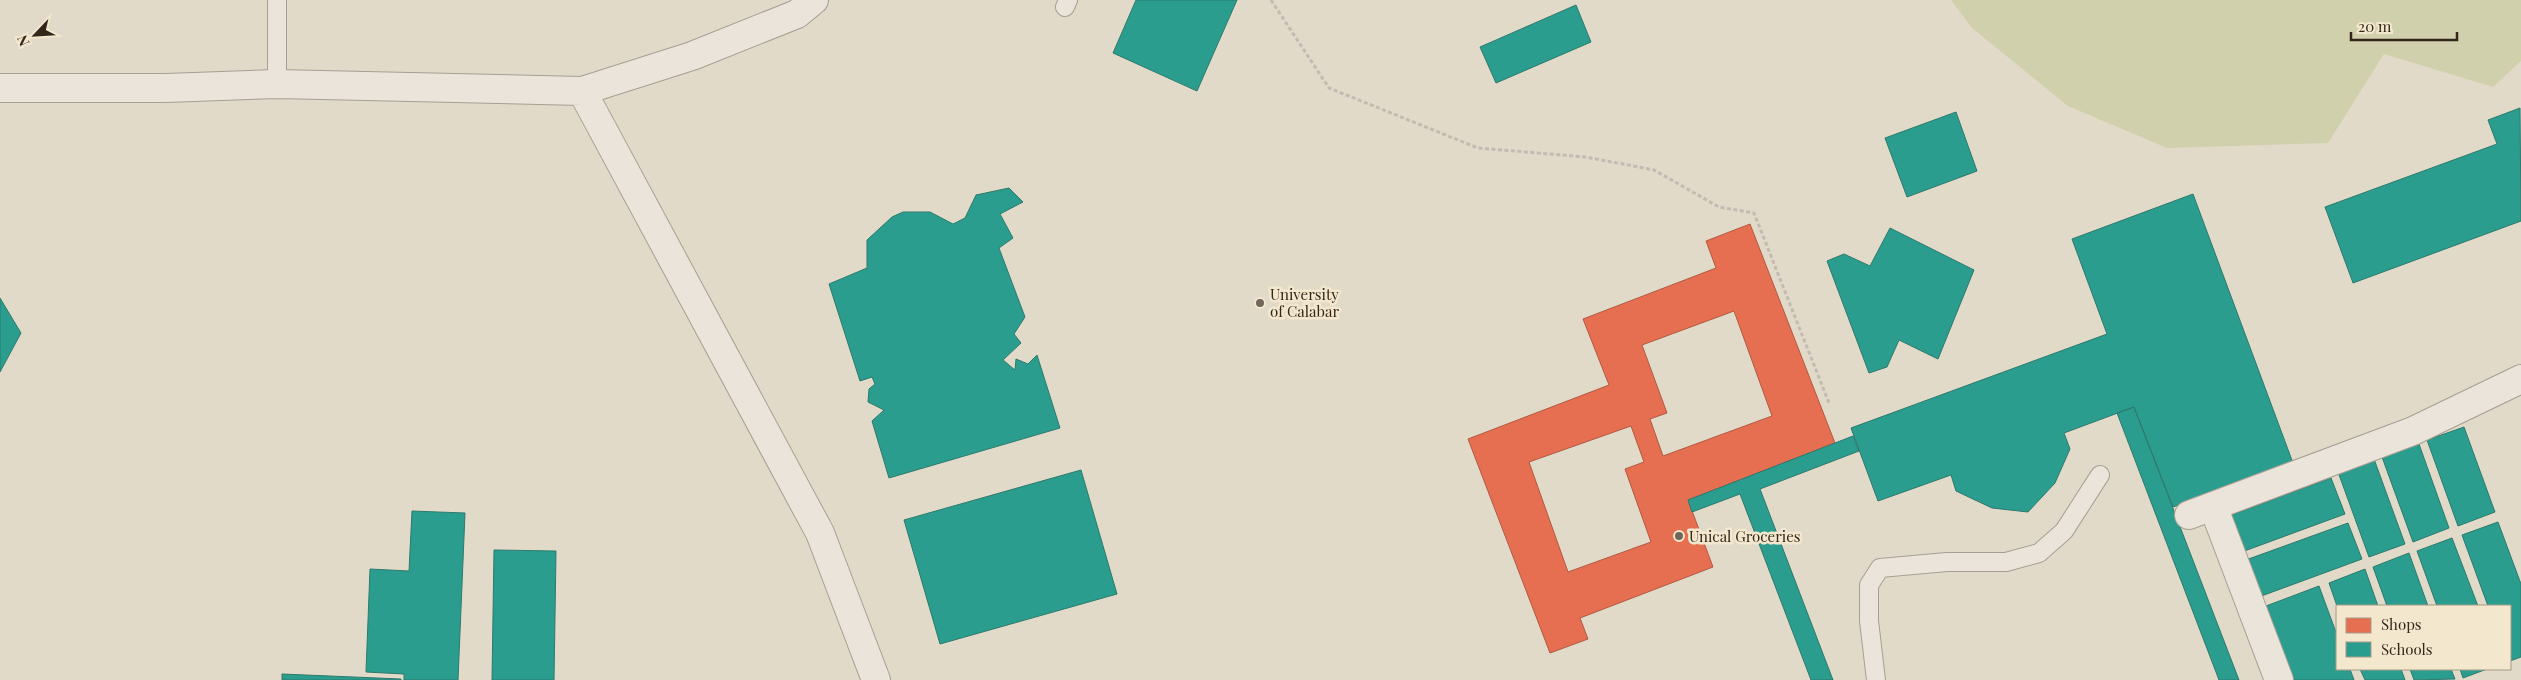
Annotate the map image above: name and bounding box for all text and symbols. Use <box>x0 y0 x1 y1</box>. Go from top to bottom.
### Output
north arrow <box>10 10 60 60</box>
scale bar <box>2351 10 2457 42</box>
text: 20 m <box>2358 16 2392 36</box>
text: N <box>12 32 34 49</box>
place label: University of Calabar <box>1270 284 1339 321</box>
marker: University of Calabar <box>1254 297 1266 309</box>
place label: Unical Groceries <box>1689 526 1801 546</box>
marker: Unical Groceries <box>1673 530 1685 542</box>
legend <box>2336 605 2511 670</box>
text: Shops <box>2381 614 2422 634</box>
text: Schools <box>2381 639 2433 659</box>

